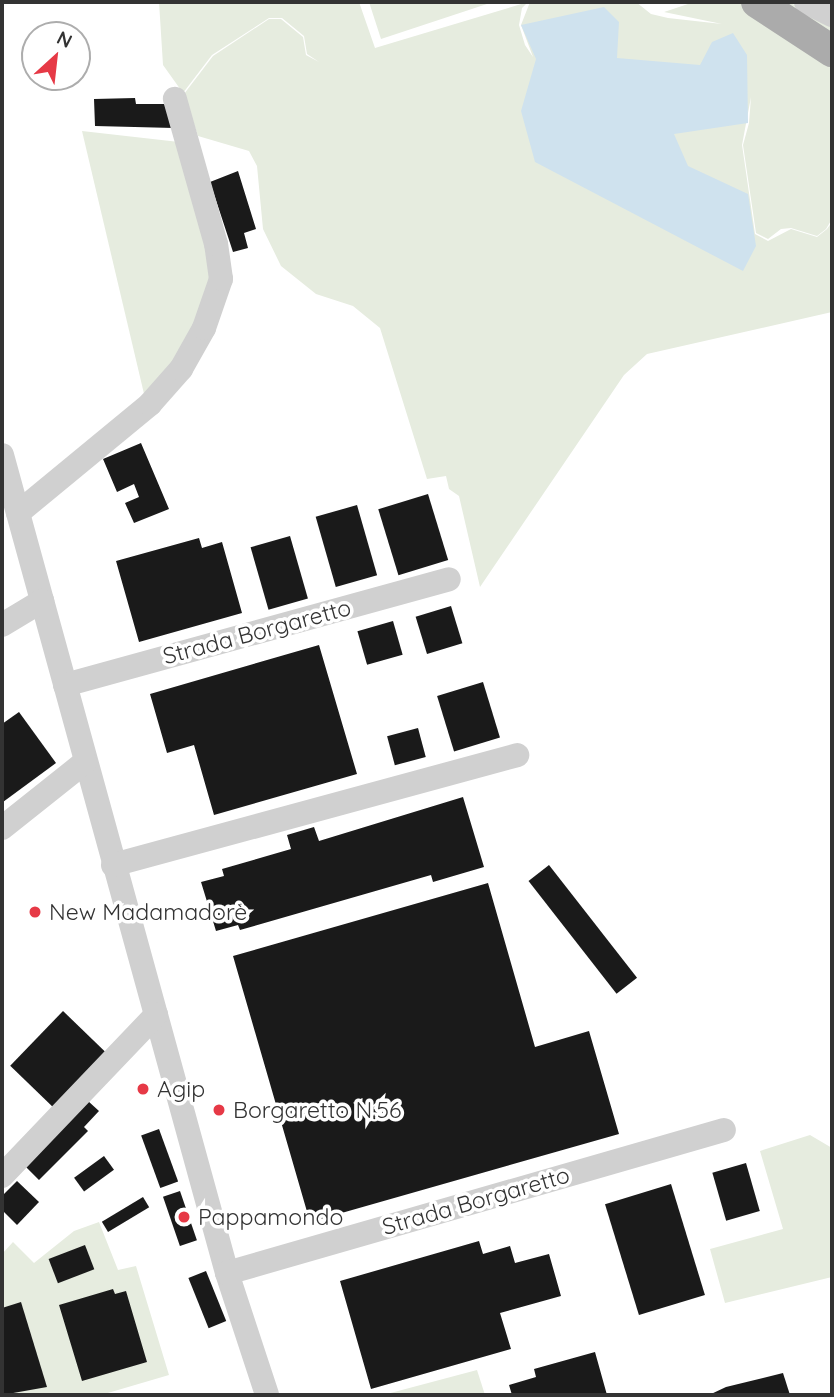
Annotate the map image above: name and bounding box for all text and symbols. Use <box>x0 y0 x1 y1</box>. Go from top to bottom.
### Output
north arrow <box>21 21 91 91</box>
text: N <box>53 25 76 53</box>
street label: Strada Borgaretto <box>160 594 354 670</box>
place label: New Madamadorè <box>49 898 247 926</box>
marker: New Madamadorè <box>27 904 43 920</box>
place label: Agip <box>157 1075 205 1103</box>
marker: Agip <box>135 1081 151 1097</box>
place label: Borgaretto N.56 <box>233 1096 401 1124</box>
marker: Borgaretto N.56 <box>211 1102 227 1118</box>
street label: Strada Borgaretto <box>379 1161 573 1241</box>
place label: Pappamondo <box>198 1203 343 1231</box>
marker: Pappamondo <box>176 1209 192 1225</box>

